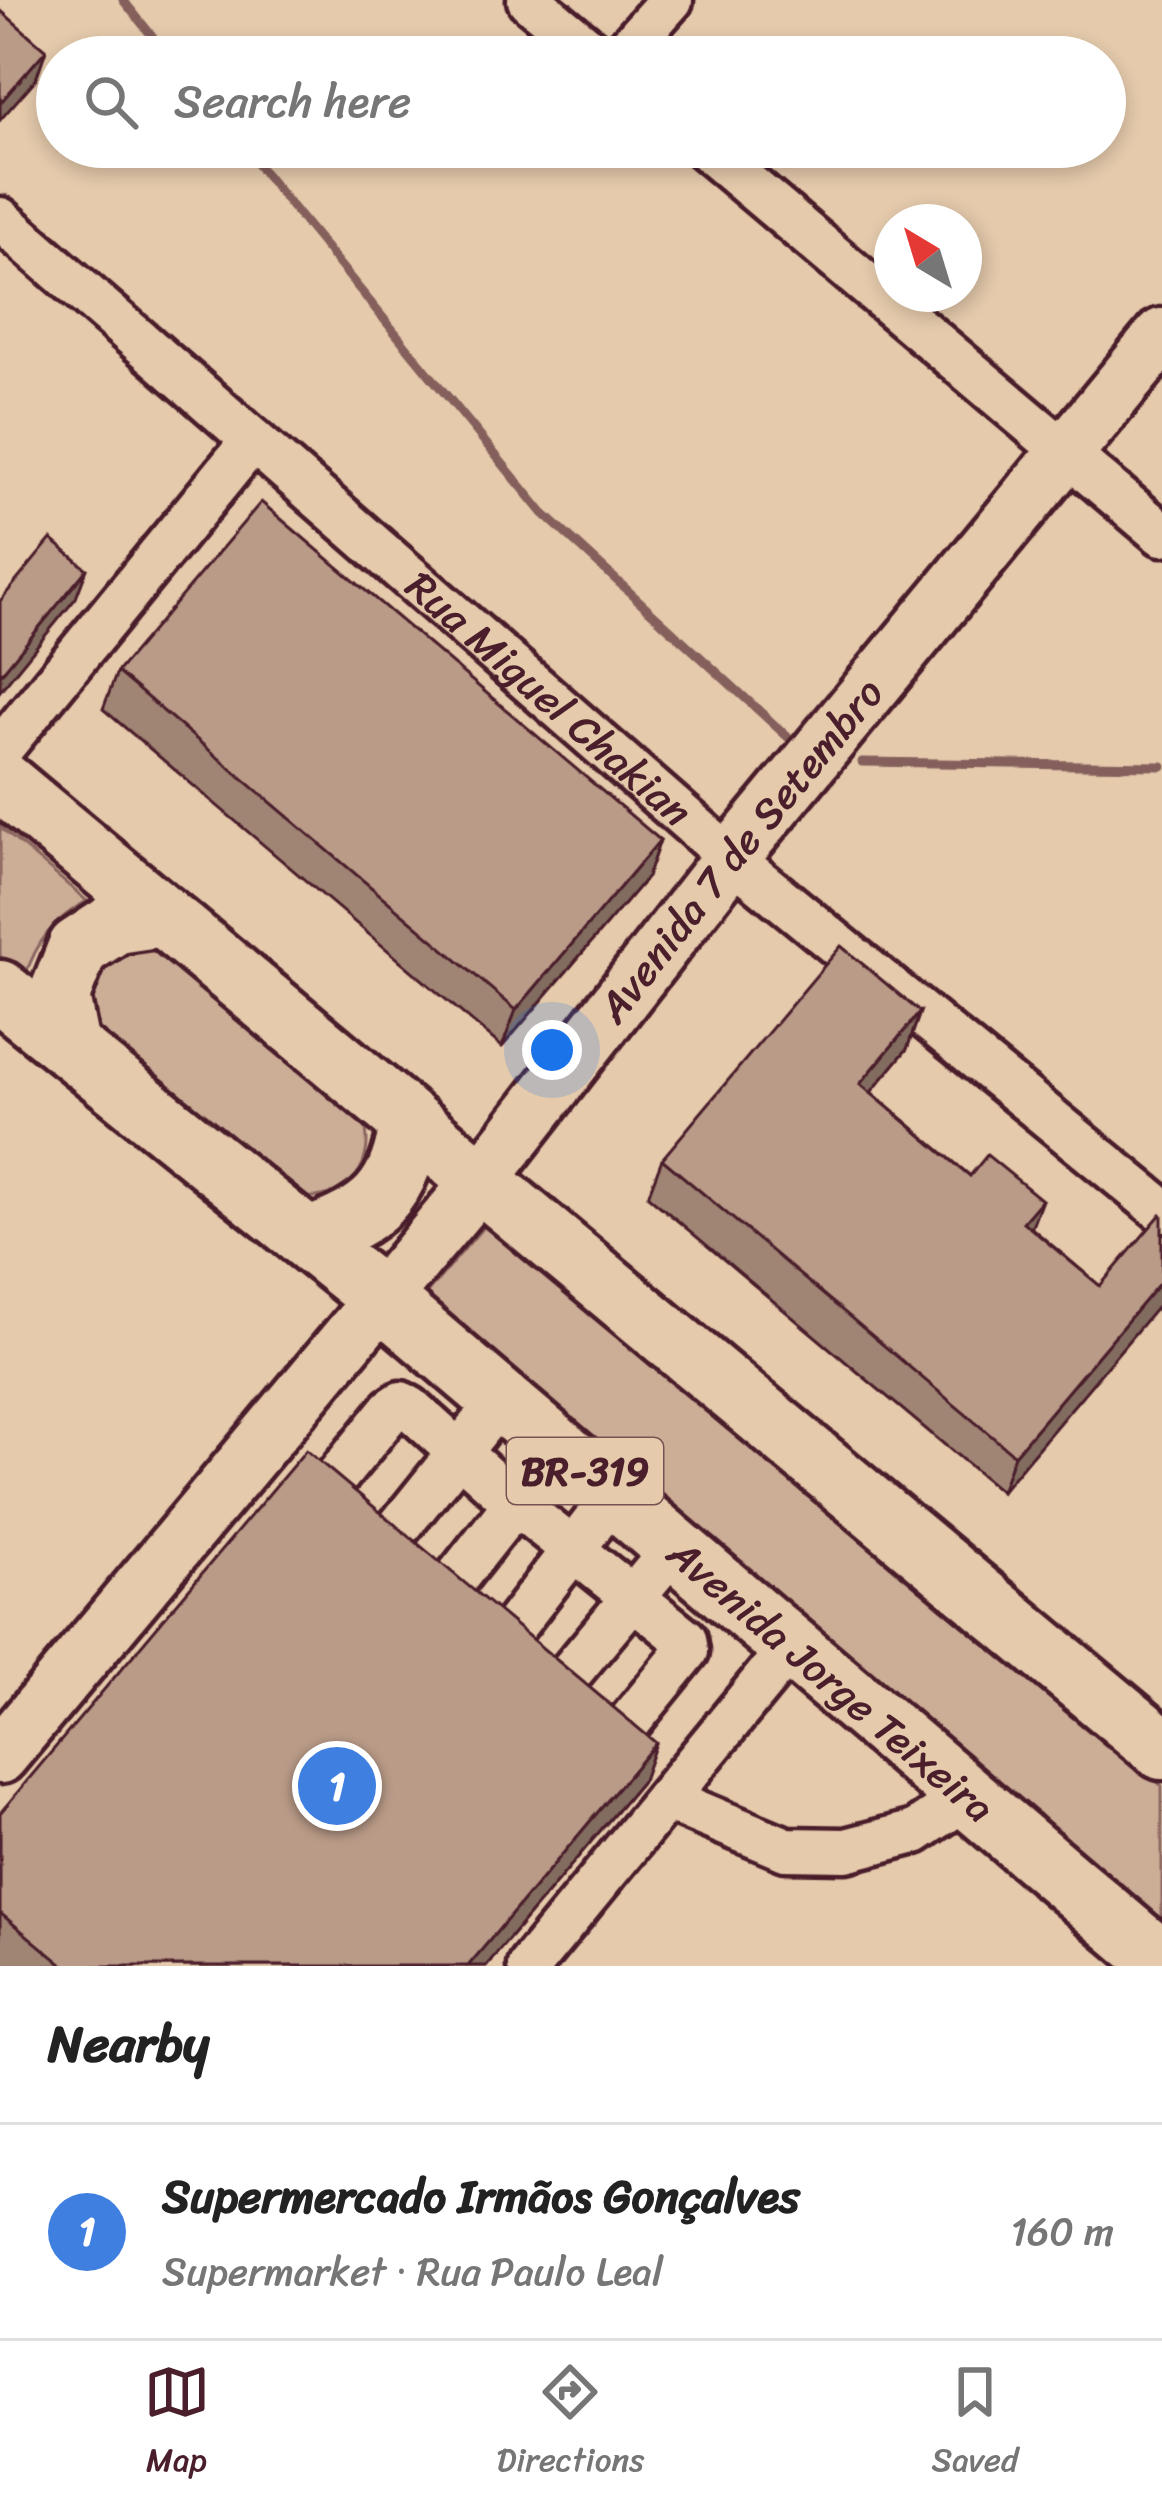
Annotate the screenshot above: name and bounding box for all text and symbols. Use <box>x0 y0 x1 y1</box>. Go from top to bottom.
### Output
search box <box>36 36 1126 168</box>
text: Search here <box>174 62 411 142</box>
icon: search <box>78 69 144 135</box>
north arrow <box>874 204 982 312</box>
street label: Rua Miguel Chakian <box>388 552 710 846</box>
street label: Avenida 7 de Setembro <box>577 661 903 1041</box>
your location <box>522 1020 582 1080</box>
road number: BR-319 <box>507 1438 663 1504</box>
street label: Avenida Jorge Teixeira <box>649 1518 1012 1842</box>
pin: 1 <box>298 1741 376 1831</box>
text: Nearby <box>48 1999 209 2089</box>
text: Supermercado Irmãos Gonçalves <box>162 2157 800 2237</box>
text: 1 <box>79 2197 95 2266</box>
text: 160 m <box>1010 2197 1114 2266</box>
text: Supermarket · Rua Paulo Leal <box>162 2237 663 2306</box>
tab: Map <box>144 2359 210 2489</box>
tab: Directions <box>497 2359 644 2489</box>
tab: Saved <box>931 2359 1018 2489</box>

